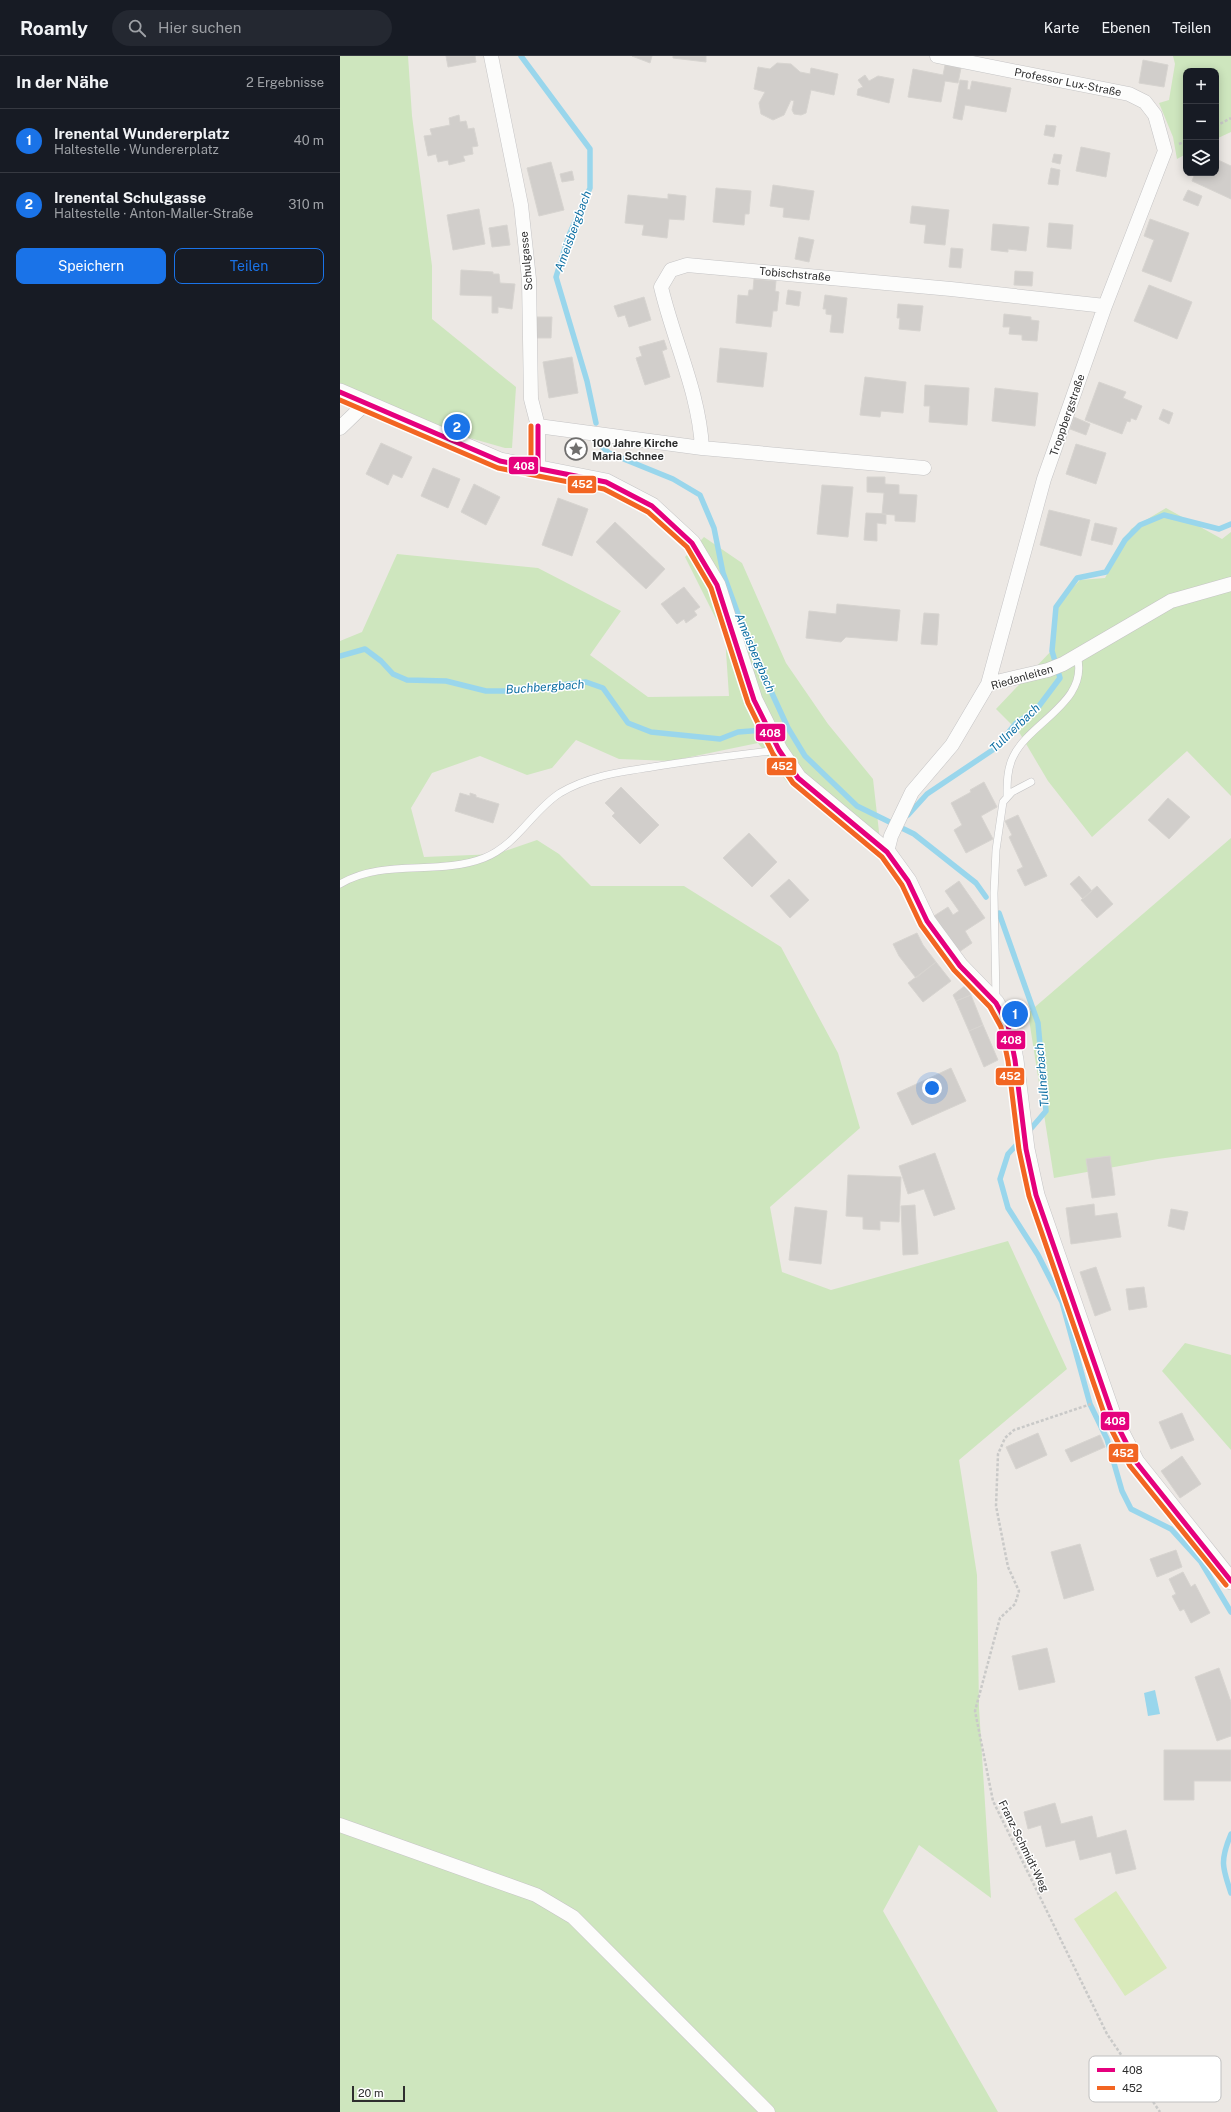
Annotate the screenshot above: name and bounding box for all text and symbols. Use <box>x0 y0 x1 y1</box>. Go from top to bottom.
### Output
search box <box>112 10 392 46</box>
text: Roamly <box>20 17 88 39</box>
icon: search <box>126 17 148 39</box>
text: Hier suchen <box>158 19 241 36</box>
text: Karte <box>1044 20 1079 36</box>
text: Ebenen <box>1101 20 1150 36</box>
text: Teilen <box>1172 20 1211 36</box>
street label: Professor Lux-Straße <box>1013 66 1123 98</box>
map controls <box>1183 68 1219 176</box>
button: + <box>1183 68 1219 104</box>
text: In der Nähe <box>16 72 109 92</box>
text: 2 Ergebnisse <box>246 75 324 90</box>
button: − <box>1183 104 1219 140</box>
text: Irenental Wundererplatz <box>54 125 229 142</box>
text: 1 <box>26 133 32 148</box>
text: 40 m <box>293 133 324 148</box>
button: layers <box>1183 140 1219 176</box>
text: Haltestelle · Wundererplatz <box>54 142 219 157</box>
text: Irenental Schulgasse <box>54 189 206 206</box>
water label: Ameisbergbach <box>552 189 594 273</box>
text: 2 <box>25 197 33 212</box>
text: 310 m <box>288 197 324 212</box>
text: Haltestelle · Anton-Maller-Straße <box>54 206 253 221</box>
street label: Schulgasse <box>517 231 535 291</box>
button: Speichern <box>16 248 166 284</box>
button: Teilen <box>174 248 324 284</box>
street label: Tobischstraße <box>759 265 831 283</box>
street label: Troppbergstraße <box>1047 372 1087 458</box>
pin: 2 <box>444 412 470 442</box>
place icon: 100 Jahre Kirche Maria Schnee <box>563 436 589 462</box>
place label: 100 Jahre Kirche Maria Schnee <box>592 437 678 462</box>
line badge: 408 <box>508 456 539 475</box>
text: 408 <box>513 460 535 472</box>
line badge: 452 <box>567 475 597 494</box>
text: 452 <box>571 478 593 490</box>
water label: Ameisbergbach <box>732 611 778 695</box>
street label: Riedanleiten <box>990 662 1054 692</box>
water label: Buchbergbach <box>505 677 585 697</box>
water label: Tullnerbach <box>987 701 1043 755</box>
line badge: 408 <box>755 723 786 742</box>
text: 408 <box>759 727 781 739</box>
line badge: 452 <box>766 757 797 776</box>
text: 452 <box>771 760 793 772</box>
pin: 1 <box>1002 999 1028 1029</box>
line badge: 408 <box>996 1030 1026 1050</box>
text: 408 <box>1000 1034 1022 1046</box>
water label: Tullnerbach <box>1032 1042 1052 1107</box>
line badge: 452 <box>995 1067 1025 1086</box>
text: 452 <box>999 1070 1021 1082</box>
your location <box>922 1078 942 1098</box>
line badge: 408 <box>1100 1411 1130 1431</box>
text: 408 <box>1104 1415 1126 1427</box>
line badge: 452 <box>1108 1443 1139 1463</box>
text: 452 <box>1112 1447 1134 1459</box>
street label: Franz-Schmidt-Weg <box>997 1798 1052 1894</box>
legend <box>1089 2056 1221 2102</box>
text: 408 <box>1122 2064 1143 2076</box>
text: 452 <box>1122 2082 1143 2094</box>
scale bar <box>352 2084 405 2103</box>
text: 20 m <box>358 2087 383 2099</box>

